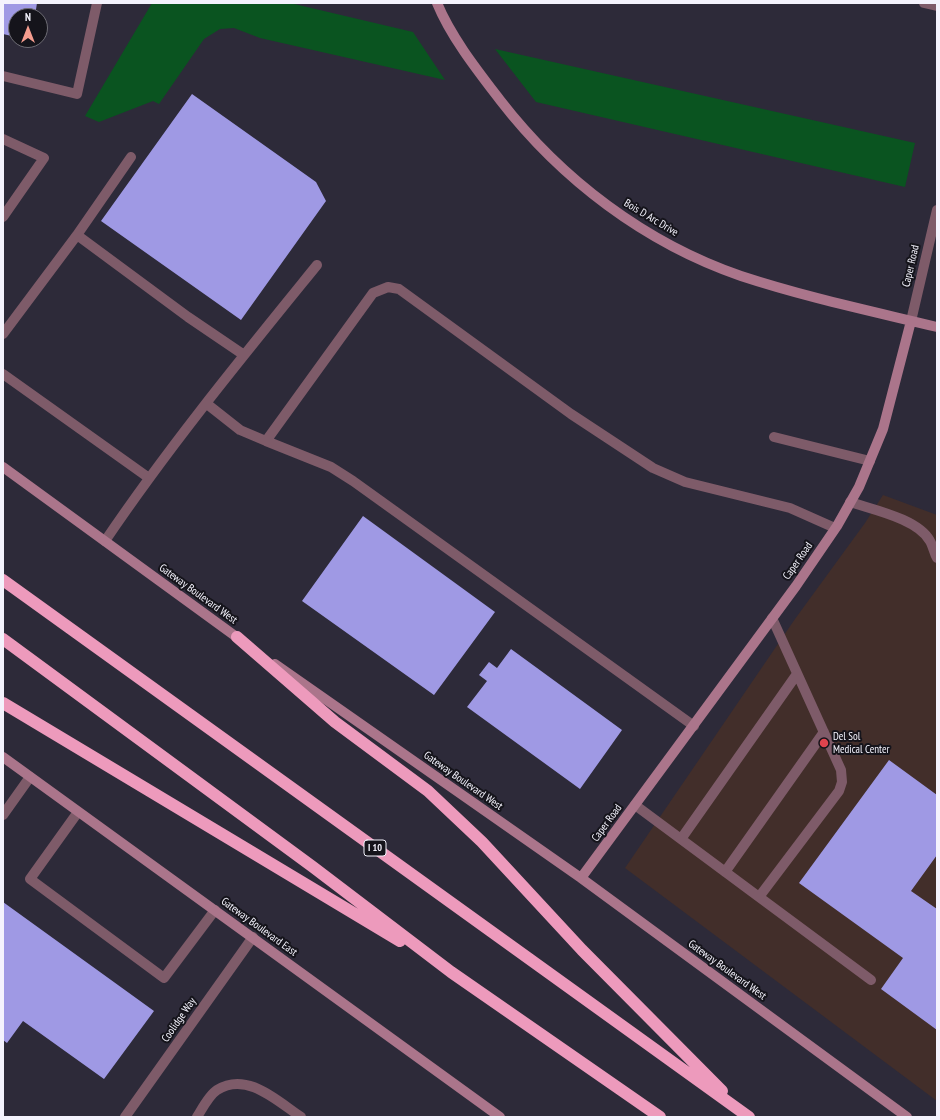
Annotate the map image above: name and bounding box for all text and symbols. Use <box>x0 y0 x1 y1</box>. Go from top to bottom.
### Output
north arrow <box>8 8 48 48</box>
text: N <box>25 10 31 24</box>
street label: Bois D Arc Drive <box>621 197 681 239</box>
street label: Caper Road <box>900 244 922 288</box>
street label: Caper Road <box>780 540 816 582</box>
street label: Gateway Boulevard West <box>156 561 240 627</box>
place label: Del Sol Medical Center <box>833 730 890 756</box>
marker: Del Sol Medical Center <box>818 737 830 749</box>
street label: Gateway Boulevard West <box>421 749 505 813</box>
street label: Caper Road <box>589 802 625 844</box>
road number: I 10 <box>364 840 386 856</box>
street label: Gateway Boulevard East <box>218 895 300 959</box>
street label: Gateway Boulevard West <box>685 937 769 1003</box>
street label: Coolidge Way <box>159 995 199 1045</box>

